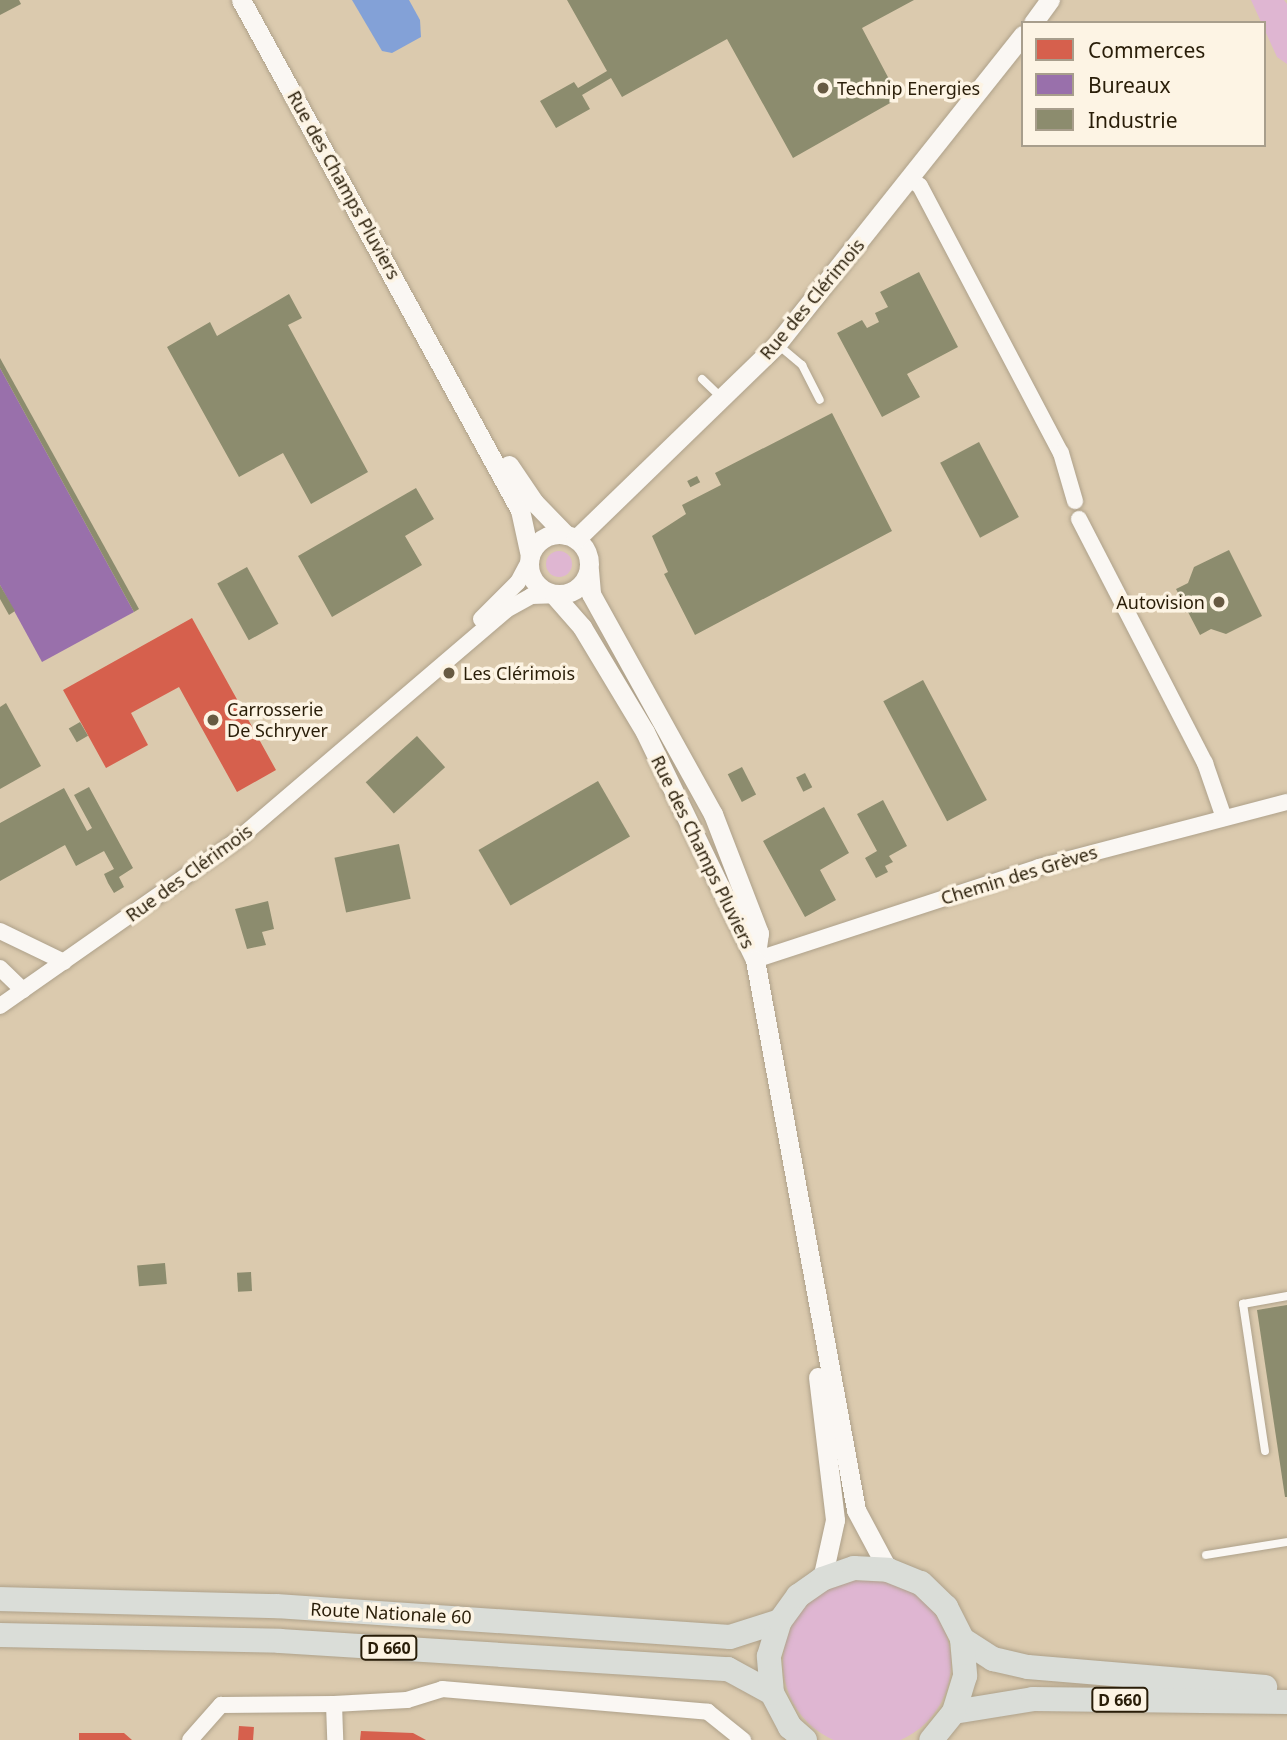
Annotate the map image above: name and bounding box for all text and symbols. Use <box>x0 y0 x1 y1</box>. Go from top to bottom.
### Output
legend <box>1021 21 1266 147</box>
text: Commerces <box>1088 36 1205 64</box>
text: Bureaux <box>1088 71 1171 99</box>
place label: Technip Energies <box>837 77 980 99</box>
marker: Technip Energies <box>815 80 831 96</box>
street label: Rue des Champs Pluviers <box>283 87 405 283</box>
text: Industrie <box>1088 106 1178 134</box>
street label: Rue des Clérimois <box>755 234 869 364</box>
place label: Autovision <box>1116 591 1205 613</box>
marker: Autovision <box>1211 594 1227 610</box>
place label: Les Clérimois <box>463 662 575 684</box>
marker: Les Clérimois <box>441 665 457 681</box>
place label: Carrosserie De Schryver <box>227 699 328 742</box>
marker: Carrosserie De Schryver <box>205 712 221 728</box>
street label: Rue des Champs Pluviers <box>647 752 759 952</box>
street label: Rue des Clérimois <box>122 820 256 926</box>
street label: Chemin des Grèves <box>938 841 1100 909</box>
street label: Route Nationale 60 <box>310 1598 472 1628</box>
road number: D 660 <box>359 1636 419 1660</box>
road number: D 660 <box>1090 1688 1150 1712</box>

